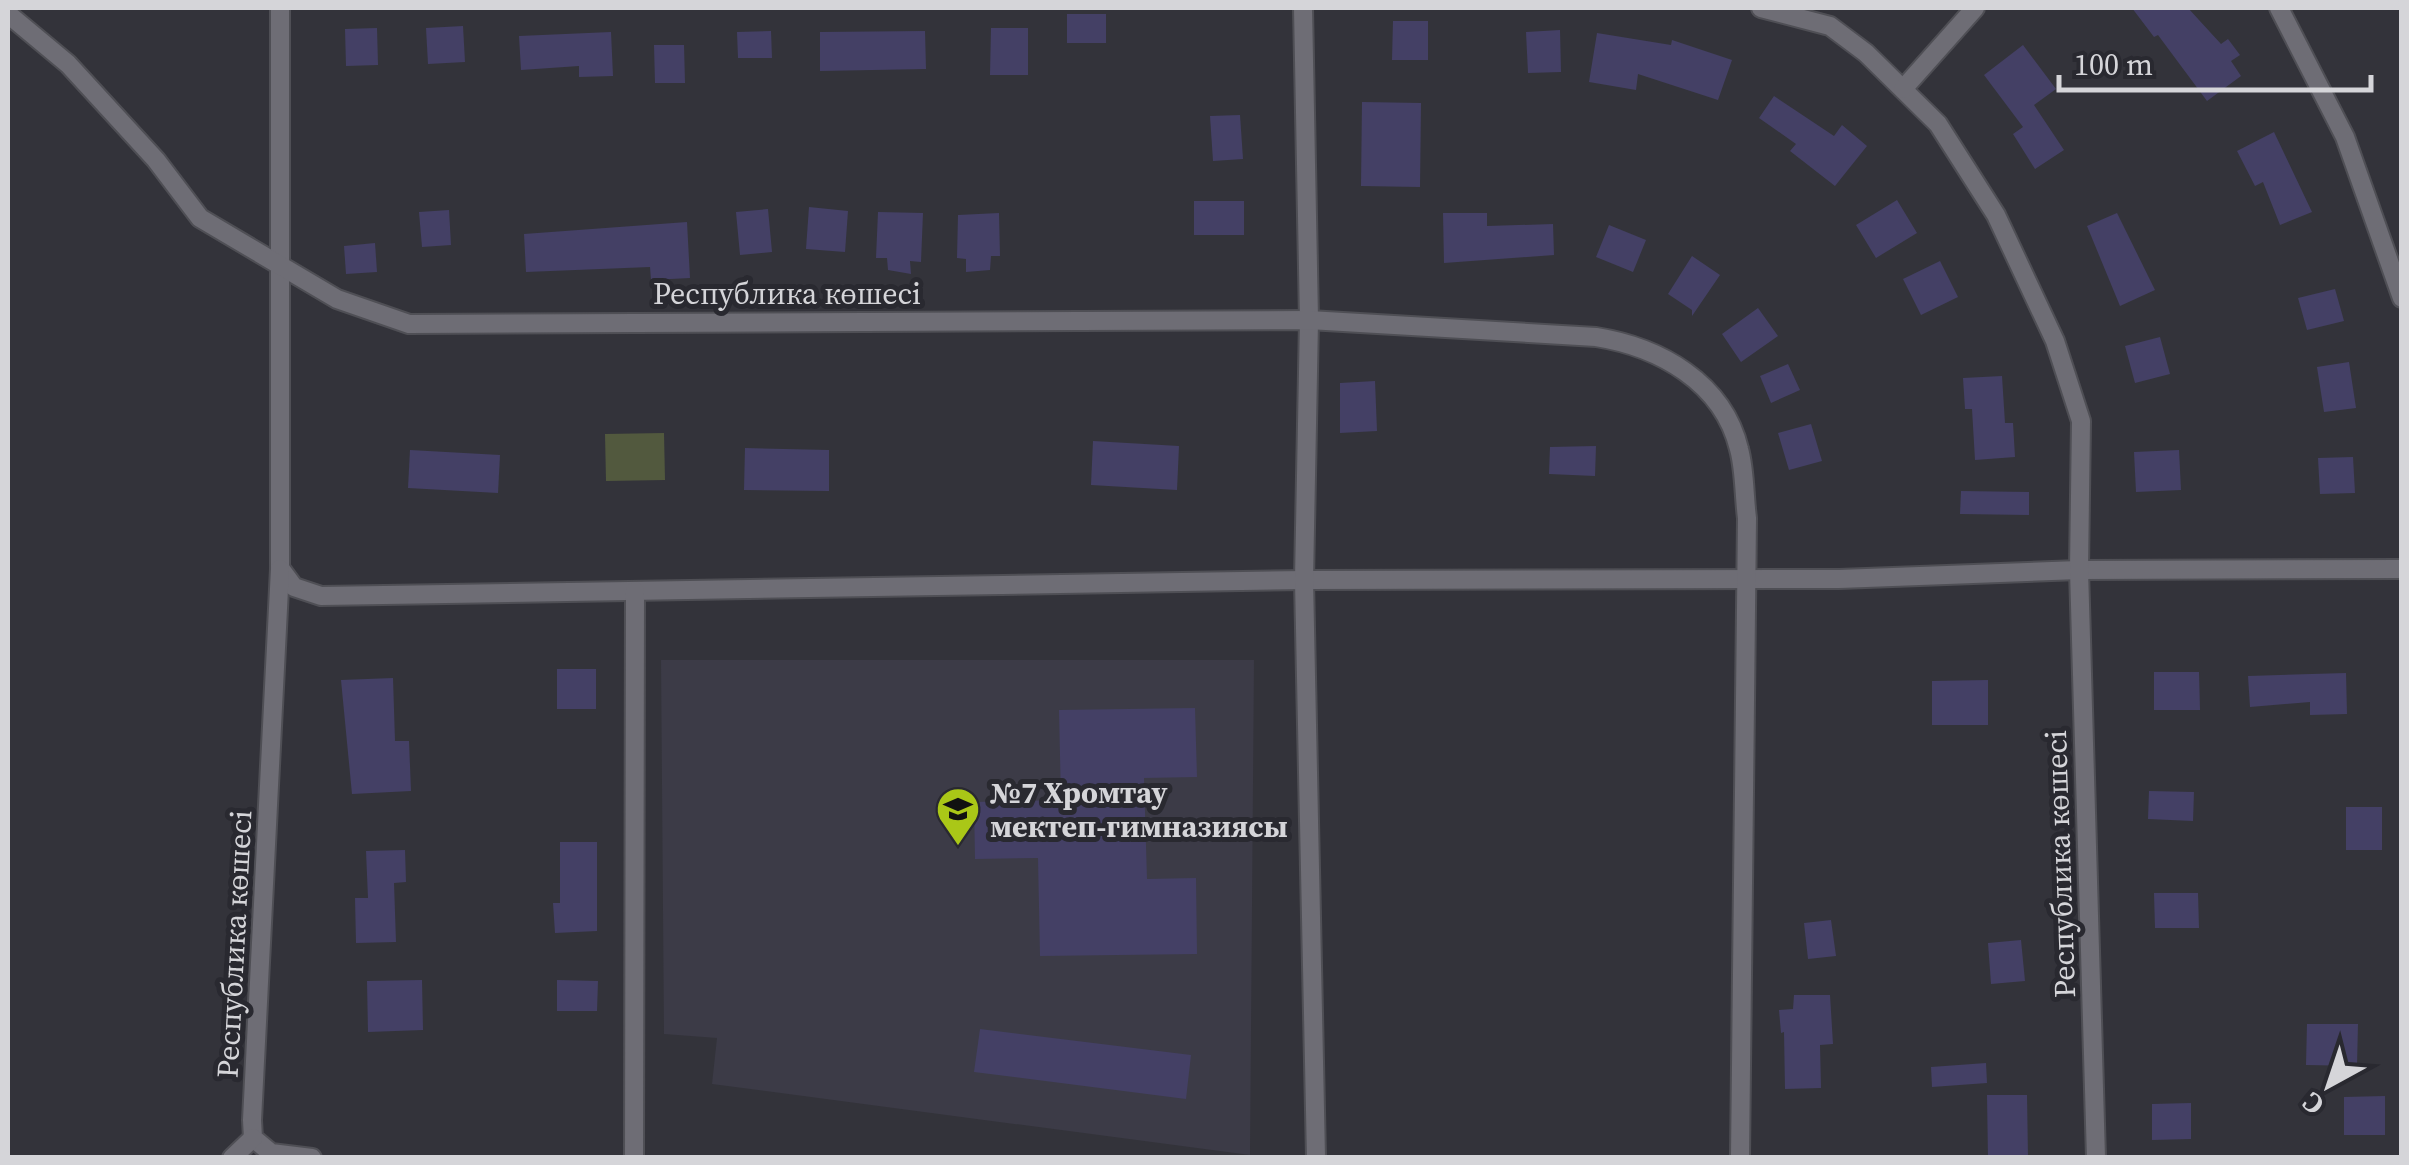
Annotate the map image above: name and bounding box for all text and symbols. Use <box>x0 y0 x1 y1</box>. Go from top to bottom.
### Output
scale bar <box>2059 30 2372 92</box>
text: 100 m <box>2074 44 2153 85</box>
street label: Республика көшесі <box>653 273 921 314</box>
street label: Республика көшесі <box>2035 729 2085 999</box>
place label: №7 Хромтау мектеп-гимназиясы <box>990 772 1288 847</box>
school or university icon: №7 Хромтау мектеп-гимназиясы <box>935 786 981 847</box>
street label: Республика көшесі <box>207 809 261 1079</box>
north arrow <box>2279 1035 2379 1135</box>
text: С <box>2294 1084 2332 1124</box>

